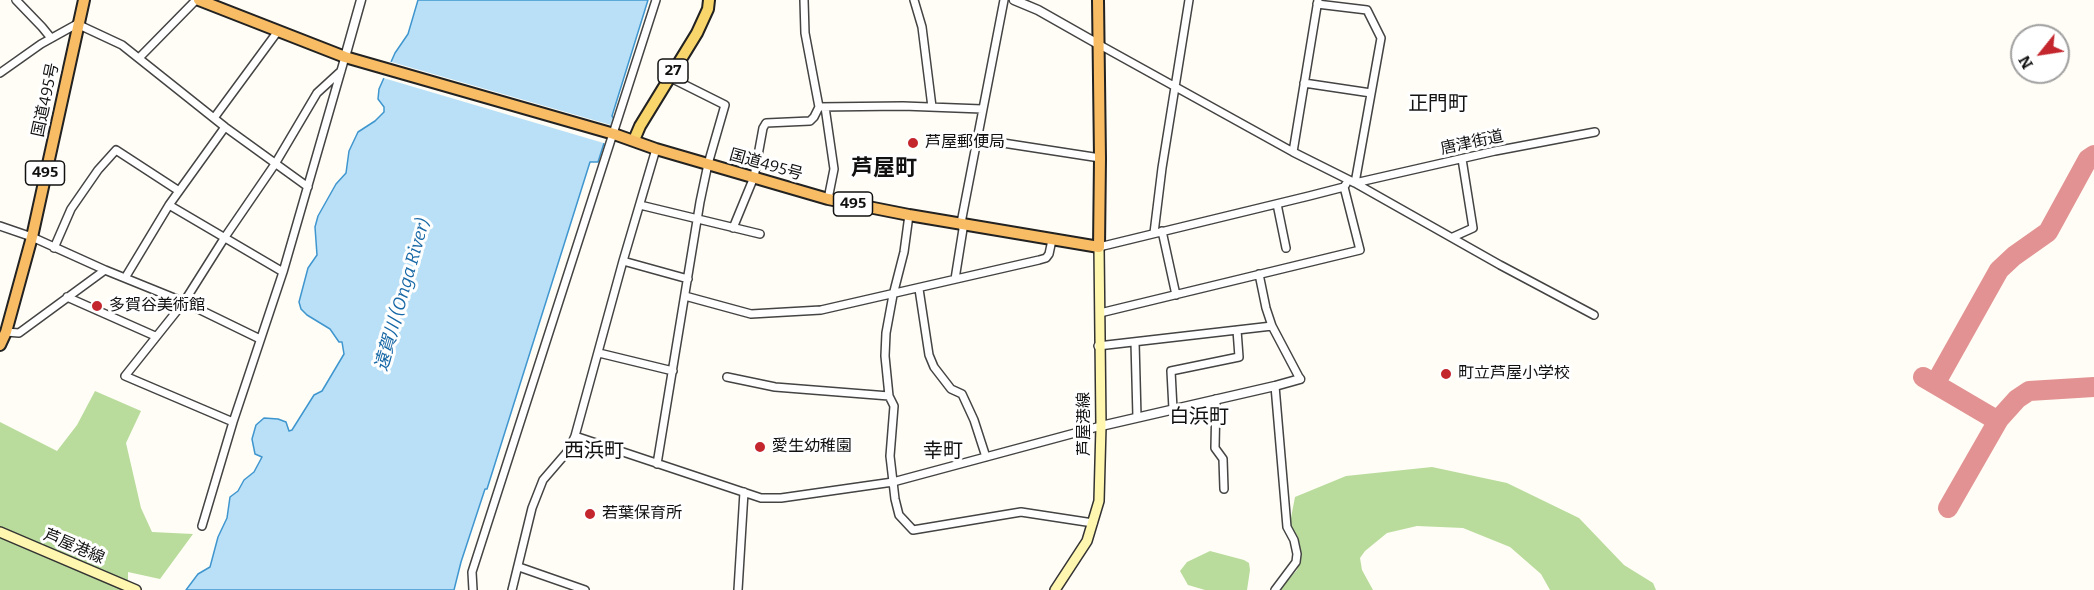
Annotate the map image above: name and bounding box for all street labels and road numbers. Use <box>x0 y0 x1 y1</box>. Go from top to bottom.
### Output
road number: 27 <box>658 59 688 83</box>
street label: 国道495号 <box>29 61 63 139</box>
street label: 唐津街道 <box>1439 127 1505 159</box>
street label: 国道495号 <box>727 145 805 185</box>
road number: 495 <box>26 161 64 185</box>
road number: 495 <box>834 192 872 216</box>
street label: 芦屋港線 <box>1075 392 1095 456</box>
street label: 芦屋港線 <box>41 526 107 568</box>

